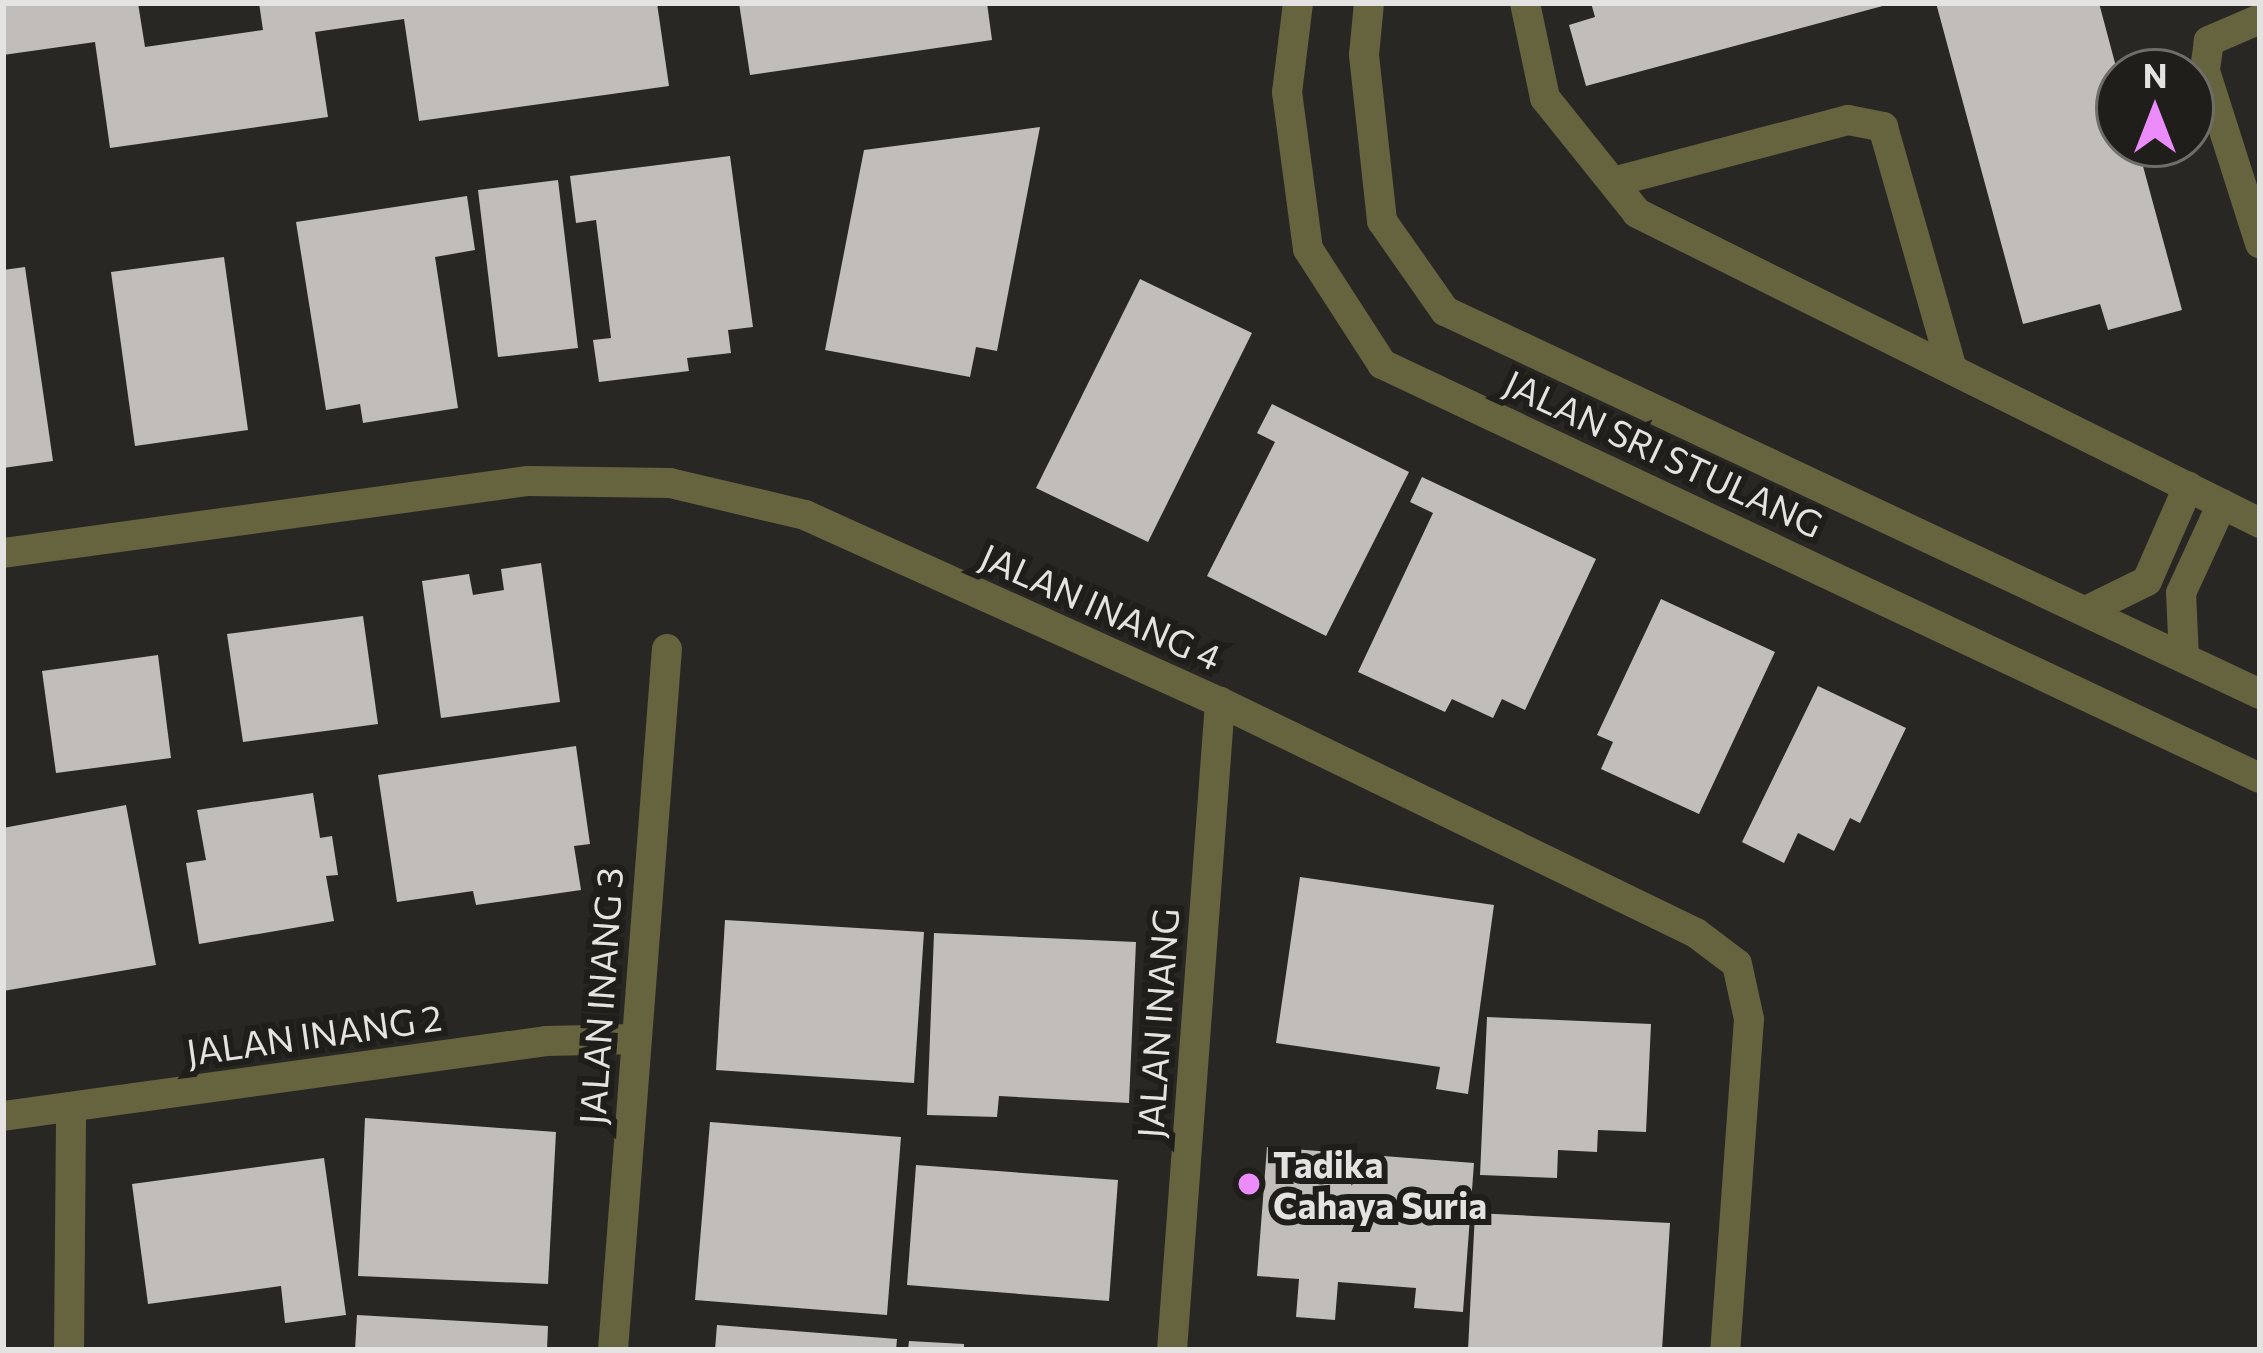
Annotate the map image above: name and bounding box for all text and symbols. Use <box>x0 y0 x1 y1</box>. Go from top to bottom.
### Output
north arrow <box>2095 48 2215 168</box>
text: N <box>2143 54 2167 95</box>
street label: JALAN SRI STULANG <box>1498 360 1830 546</box>
street label: JALAN INANG 4 <box>974 534 1228 678</box>
street label: JALAN INANG 3 <box>569 866 631 1126</box>
street label: JALAN INANG <box>1127 907 1187 1139</box>
street label: JALAN INANG 2 <box>184 995 444 1073</box>
place label: Tadika Cahaya Suria <box>1273 1141 1487 1226</box>
marker: Tadika Cahaya Suria <box>1236 1171 1262 1197</box>

